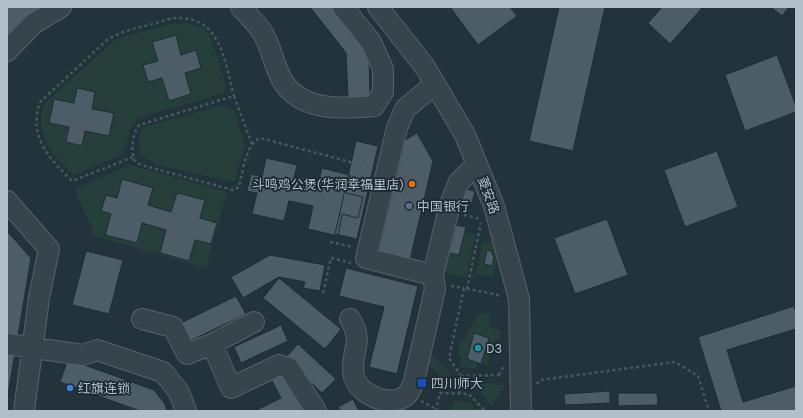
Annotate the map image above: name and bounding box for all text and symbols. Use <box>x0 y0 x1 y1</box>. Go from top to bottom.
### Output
street label: 菱安路 <box>475 174 502 216</box>
place label: 斗鸣鸡公煲(华润幸福里店) <box>252 177 404 192</box>
marker: 斗鸣鸡公煲(华润幸福里店) <box>407 179 417 189</box>
place label: 中国银行 <box>417 199 469 214</box>
marker: 中国银行 <box>404 201 414 211</box>
place label: D3 <box>486 341 502 356</box>
marker: D3 <box>473 343 483 353</box>
place label: 四川师大 <box>431 376 483 391</box>
marker: 四川师大 <box>416 377 428 389</box>
place label: 红旗连锁 <box>78 381 130 396</box>
marker: 红旗连锁 <box>65 383 75 393</box>

